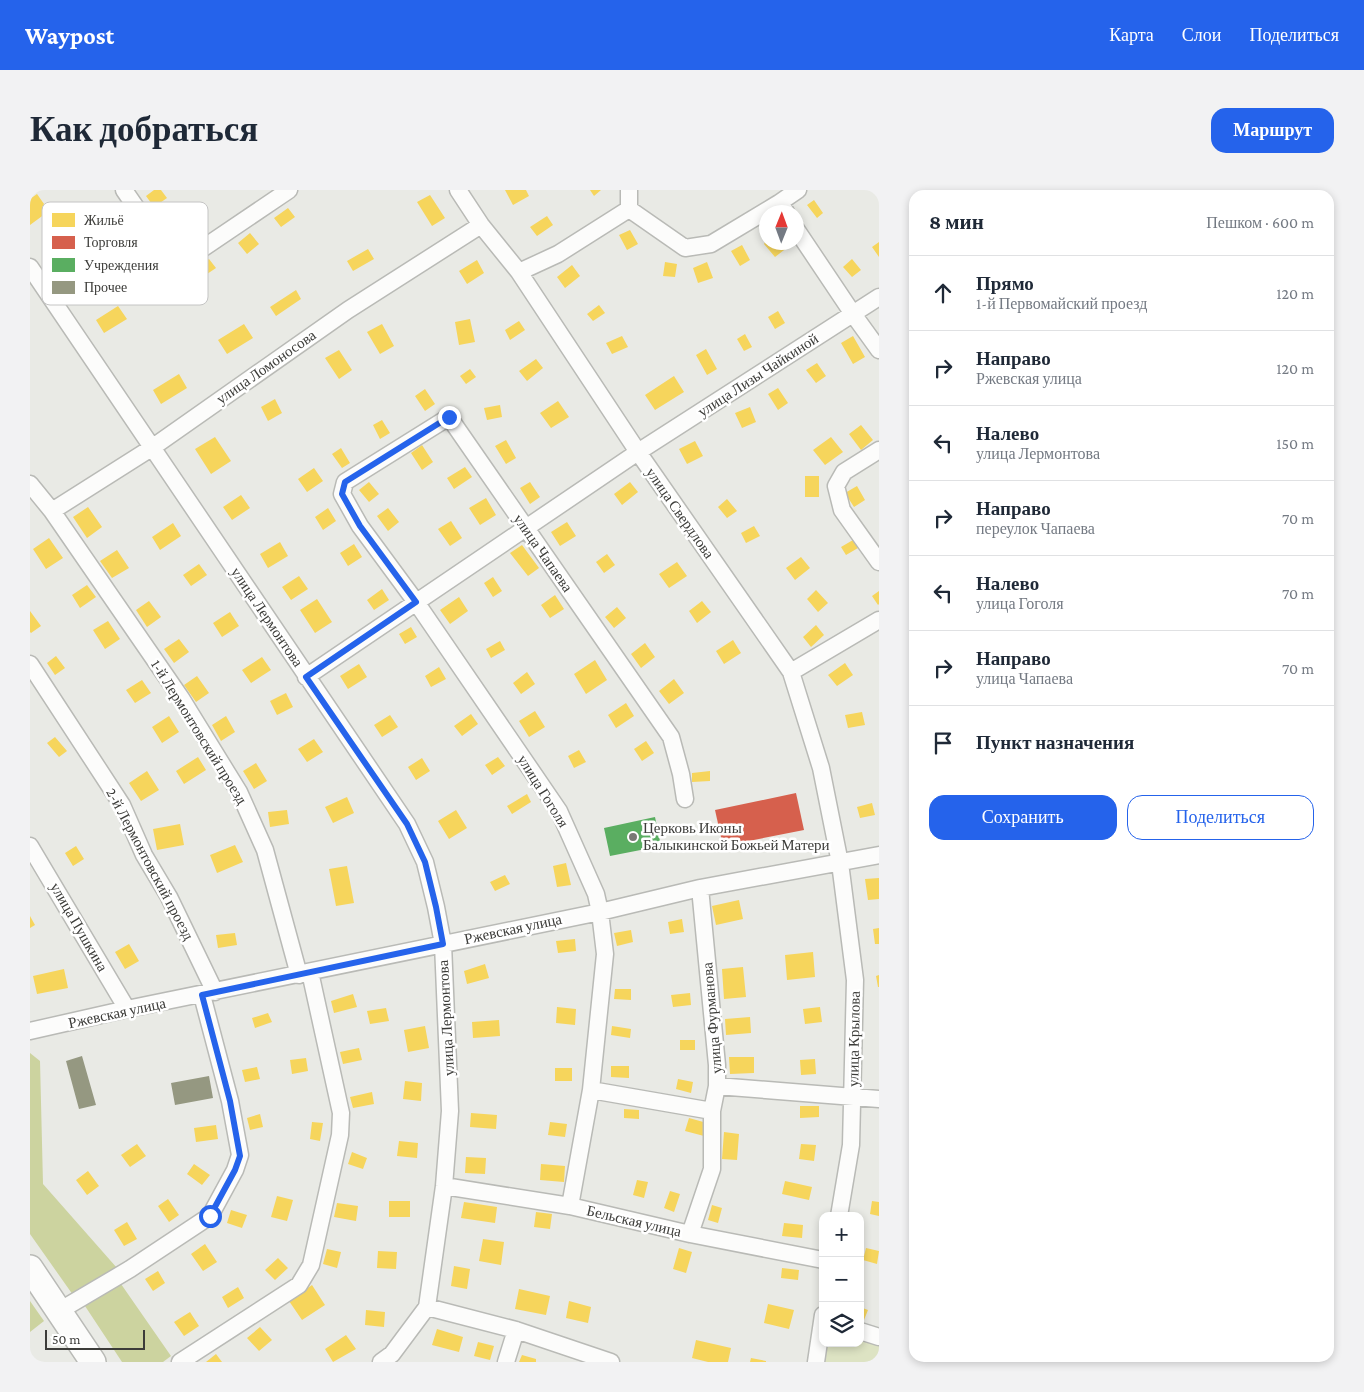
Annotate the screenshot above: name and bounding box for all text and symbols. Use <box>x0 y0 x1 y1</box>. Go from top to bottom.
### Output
text: Waypost <box>25 22 114 49</box>
text: Карта <box>1109 25 1154 45</box>
text: Слои <box>1182 25 1221 45</box>
text: Поделиться <box>1249 25 1339 45</box>
button: Маршрут <box>1211 108 1334 153</box>
text: Как добраться <box>30 110 258 149</box>
legend <box>42 202 208 305</box>
north arrow <box>759 205 804 250</box>
text: 8 мин <box>929 210 984 234</box>
text: Жильё <box>84 212 124 228</box>
text: Пешком · 600 m <box>1206 214 1314 231</box>
text: Торговля <box>84 234 138 250</box>
text: Учреждения <box>84 257 159 273</box>
text: Прямо <box>976 273 1034 294</box>
text: Прочее <box>84 279 127 295</box>
icon: ahead <box>929 279 957 307</box>
text: 120 m <box>1276 285 1314 302</box>
text: 1-й Первомайский проезд <box>976 295 1147 312</box>
street label: улица Ломоносова <box>213 327 319 407</box>
street label: улица Лизы Чайкиной <box>695 330 821 420</box>
text: Направо <box>976 348 1051 369</box>
icon: right <box>929 354 957 382</box>
text: 120 m <box>1276 360 1314 377</box>
text: Ржевская улица <box>976 370 1082 387</box>
route end <box>438 406 461 429</box>
text: Налево <box>976 423 1039 444</box>
icon: left <box>929 429 957 457</box>
text: 150 m <box>1276 435 1314 452</box>
text: улица Лермонтова <box>976 445 1100 462</box>
street label: улица Свердлова <box>643 465 717 562</box>
text: Направо <box>976 498 1051 519</box>
icon: right <box>929 504 957 532</box>
text: 70 m <box>1282 510 1314 527</box>
street label: улица Чапаева <box>510 511 576 595</box>
text: переулок Чапаева <box>976 520 1095 537</box>
street label: улица Лермонтова <box>228 564 306 670</box>
text: Налево <box>976 573 1039 594</box>
icon: left <box>929 579 957 607</box>
text: 70 m <box>1282 585 1314 602</box>
text: улица Гоголя <box>976 595 1064 612</box>
text: Направо <box>976 648 1051 669</box>
icon: right <box>929 654 957 682</box>
street label: 1-й Лермонтовский проезд <box>148 657 250 807</box>
text: 70 m <box>1282 660 1314 677</box>
text: улица Чапаева <box>976 670 1073 687</box>
icon: arrive <box>929 729 957 757</box>
text: Пункт назначения <box>976 732 1134 753</box>
street label: улица Гоголя <box>514 752 572 830</box>
street label: 2-й Лермонтовский проезд <box>103 785 197 943</box>
button: Сохранить <box>929 795 1117 840</box>
button: Поделиться <box>1127 795 1314 840</box>
place label: Церковь Иконы Балыкинской Божьей Матери <box>643 820 830 853</box>
marker: Церковь Иконы Балыкинской Божьей Матери <box>627 831 639 843</box>
street label: улица Пушкина <box>47 880 111 974</box>
street label: Ржевская улица <box>463 911 564 947</box>
street label: улица Лермонтова <box>435 959 457 1076</box>
street label: улица Фурманова <box>699 961 725 1074</box>
street label: улица Крылова <box>845 991 863 1087</box>
street label: Ржевская улица <box>67 995 168 1031</box>
street label: Бельская улица <box>585 1202 683 1240</box>
route start <box>199 1205 222 1228</box>
map controls <box>819 1212 864 1347</box>
button: + <box>819 1212 864 1257</box>
button: − <box>819 1257 864 1302</box>
button: layers <box>819 1302 864 1347</box>
scale bar <box>45 1327 145 1350</box>
text: 50 m <box>52 1331 80 1347</box>

